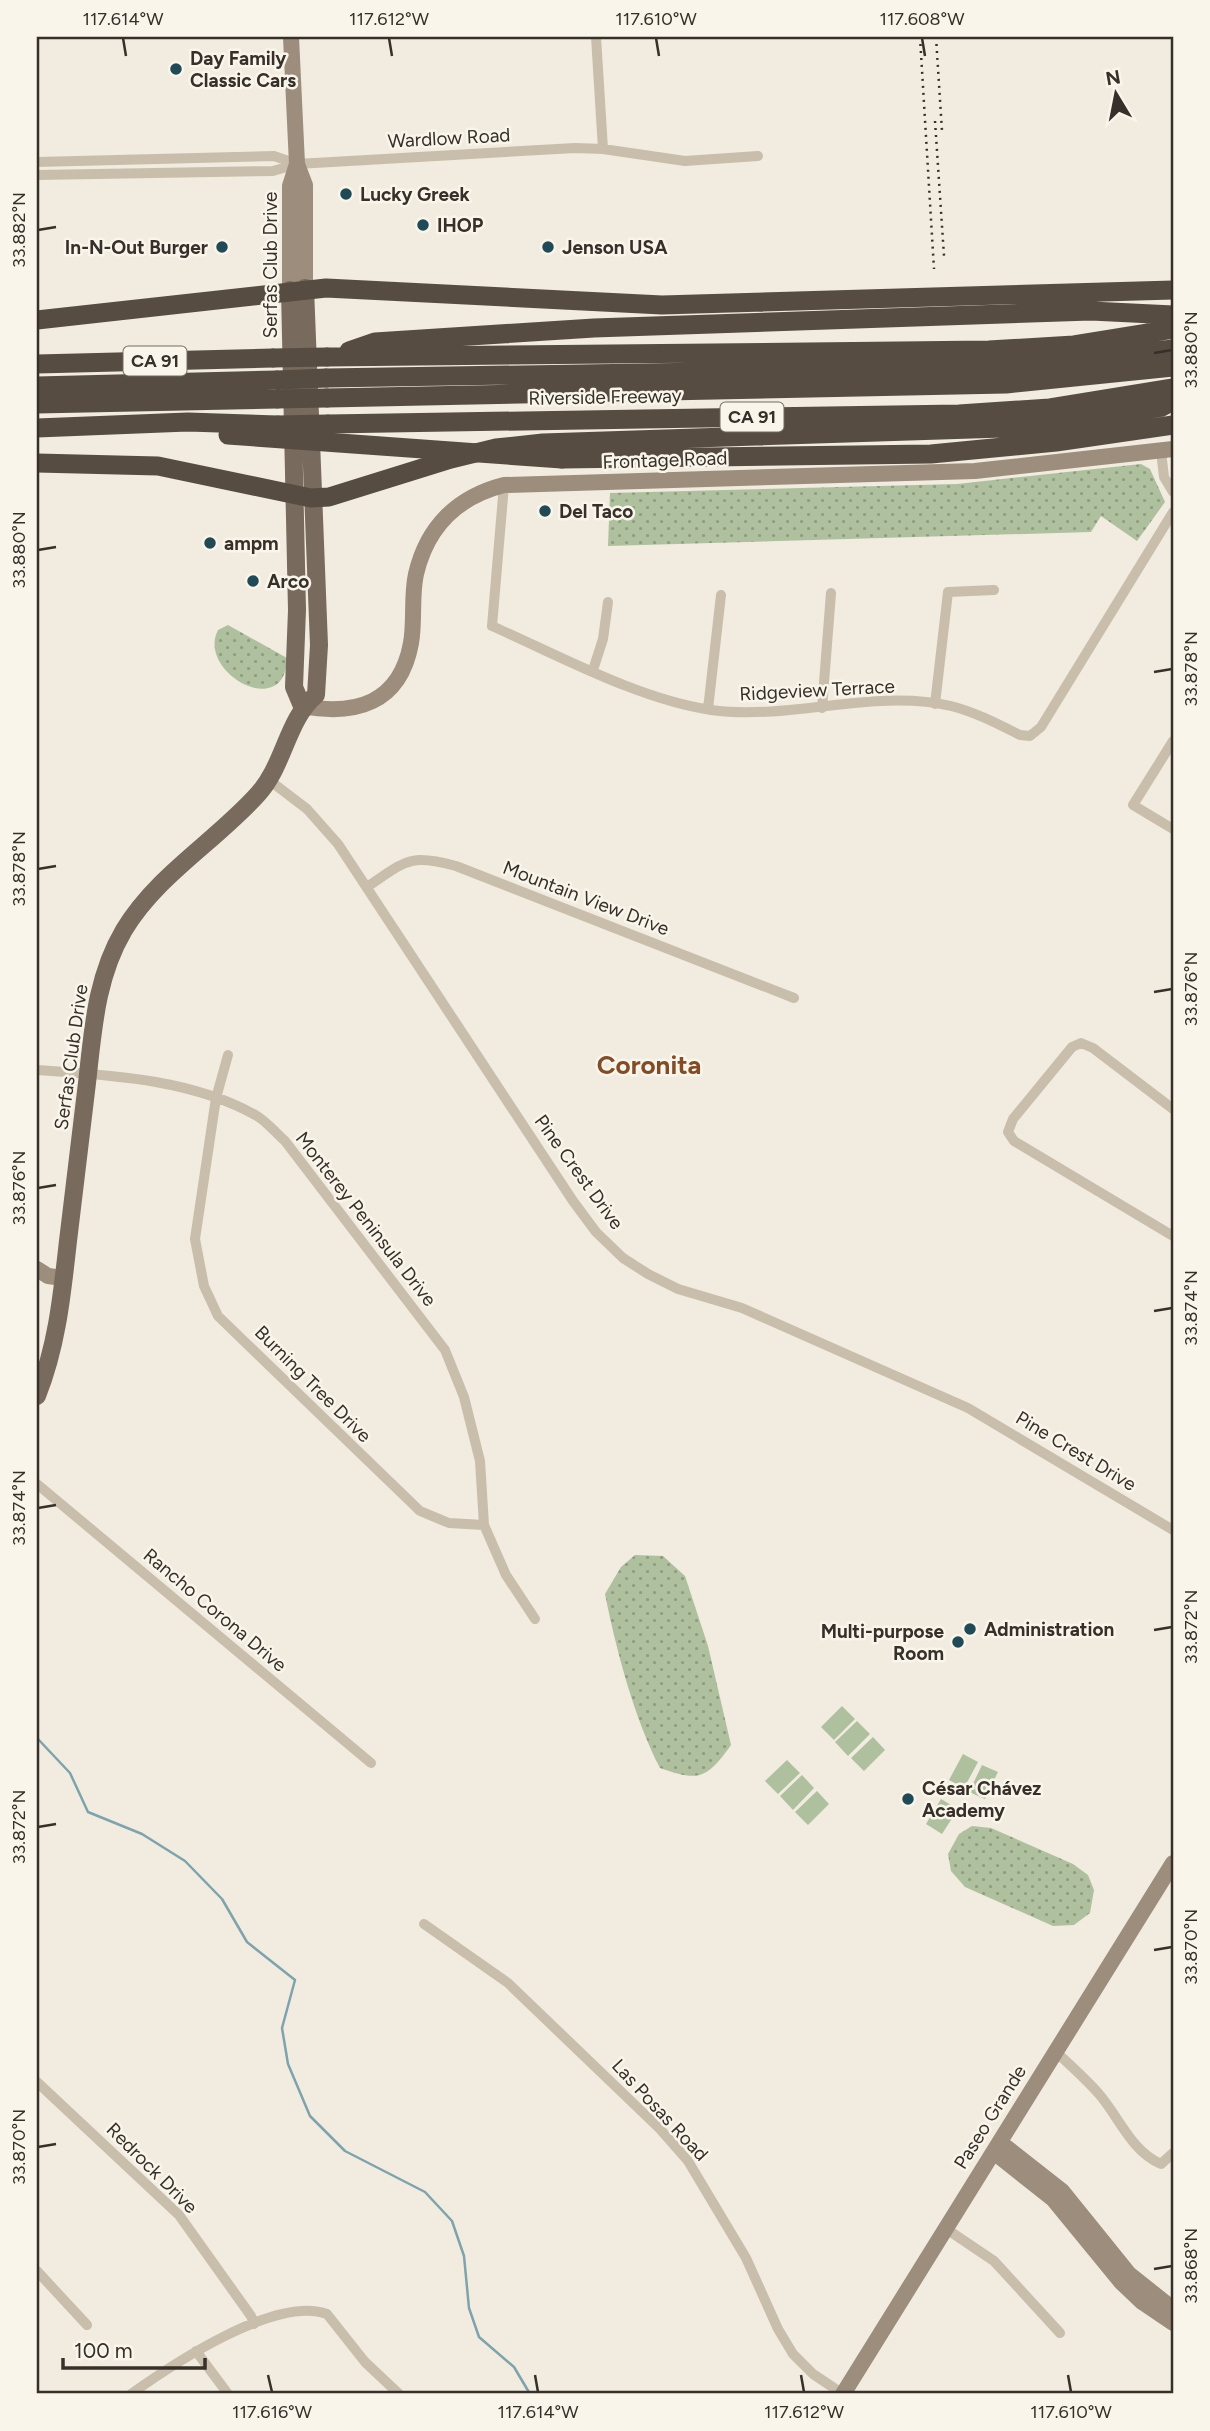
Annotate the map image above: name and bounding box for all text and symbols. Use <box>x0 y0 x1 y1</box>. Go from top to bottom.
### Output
text: 117.614°W <box>83 8 164 30</box>
text: 117.612°W <box>349 8 430 30</box>
text: 117.610°W <box>615 8 697 30</box>
text: 117.608°W <box>880 8 965 30</box>
place label: Day Family Classic Cars <box>190 47 296 92</box>
north arrow <box>1080 60 1150 130</box>
marker: Day Family Classic Cars <box>168 61 184 77</box>
text: N <box>1104 65 1122 90</box>
street label: Wardlow Road <box>387 123 511 153</box>
place label: Lucky Greek <box>360 183 470 206</box>
marker: Lucky Greek <box>338 186 354 202</box>
text: 33.882°N <box>8 192 30 268</box>
street label: Serfas Club Drive <box>259 192 282 338</box>
place label: IHOP <box>437 214 484 237</box>
marker: IHOP <box>415 217 431 233</box>
place label: In-N-Out Burger <box>65 236 208 259</box>
place label: Jenson USA <box>562 236 668 259</box>
marker: In-N-Out Burger <box>214 239 230 255</box>
marker: Jenson USA <box>540 239 556 255</box>
text: 33.880°N <box>1180 311 1202 389</box>
road number: CA 91 <box>124 346 186 376</box>
street label: Riverside Freeway <box>528 384 682 410</box>
road number: CA 91 <box>720 402 784 432</box>
street label: Frontage Road <box>602 446 728 474</box>
place label: Del Taco <box>559 500 633 523</box>
marker: Del Taco <box>537 503 553 519</box>
text: 33.880°N <box>8 511 30 589</box>
place label: ampm <box>224 532 279 555</box>
marker: ampm <box>202 535 218 551</box>
place label: Arco <box>267 570 309 593</box>
marker: Arco <box>245 573 261 589</box>
text: 33.878°N <box>1180 631 1202 707</box>
street label: Ridgeview Terrace <box>739 674 895 706</box>
text: 33.878°N <box>8 831 30 907</box>
street label: Mountain View Drive <box>500 856 672 940</box>
text: 33.876°N <box>1180 952 1202 1026</box>
street label: Serfas Club Drive <box>49 983 93 1131</box>
district label: Coronita <box>597 1049 701 1081</box>
street label: Pine Crest Drive <box>530 1110 628 1234</box>
street label: Monterey Peninsula Drive <box>291 1127 441 1311</box>
text: 33.876°N <box>8 1151 30 1225</box>
text: 33.874°N <box>1180 1270 1202 1346</box>
street label: Burning Tree Drive <box>250 1321 376 1447</box>
street label: Pine Crest Drive <box>1012 1406 1140 1496</box>
text: 33.874°N <box>8 1470 30 1546</box>
street label: Rancho Corona Drive <box>139 1543 291 1677</box>
text: 33.872°N <box>1180 1590 1202 1664</box>
place label: Administration <box>984 1618 1114 1641</box>
place label: Multi-purpose Room <box>821 1620 944 1665</box>
marker: Administration <box>962 1621 978 1637</box>
marker: Multi-purpose Room <box>950 1634 966 1650</box>
place label: César Chávez Academy <box>922 1777 1041 1822</box>
text: 33.872°N <box>8 1790 30 1864</box>
marker: César Chávez Academy <box>900 1791 916 1807</box>
text: 33.870°N <box>1180 1909 1202 1985</box>
street label: Las Posas Road <box>607 2054 713 2166</box>
street label: Paseo Grande <box>949 2061 1031 2173</box>
text: 33.870°N <box>8 2109 30 2185</box>
street label: Redrock Drive <box>102 2118 202 2218</box>
text: 33.868°N <box>1180 2228 1202 2304</box>
scale bar <box>63 2326 205 2370</box>
text: 100 m <box>74 2338 133 2363</box>
text: 117.616°W <box>232 2401 313 2423</box>
text: 117.614°W <box>498 2401 579 2423</box>
text: 117.612°W <box>764 2401 845 2423</box>
text: 117.610°W <box>1030 2401 1112 2423</box>

